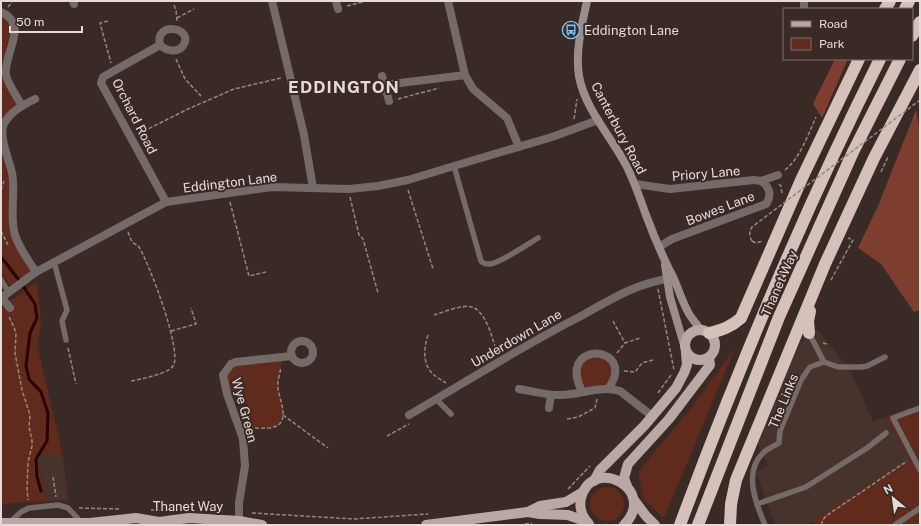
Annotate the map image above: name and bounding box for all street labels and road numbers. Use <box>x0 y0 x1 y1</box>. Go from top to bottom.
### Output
street label: Orchard Road <box>109 76 160 156</box>
street label: Canterbury Road <box>588 80 649 177</box>
street label: Priory Lane <box>671 163 741 184</box>
street label: Eddington Lane <box>182 169 278 196</box>
street label: Bowes Lane <box>684 188 757 228</box>
street label: Thanet Way <box>758 248 801 319</box>
street label: Underdown Lane <box>468 306 564 370</box>
street label: The Links <box>766 372 801 431</box>
street label: Wye Green <box>229 376 260 444</box>
street label: Thanet Way <box>153 499 223 514</box>

